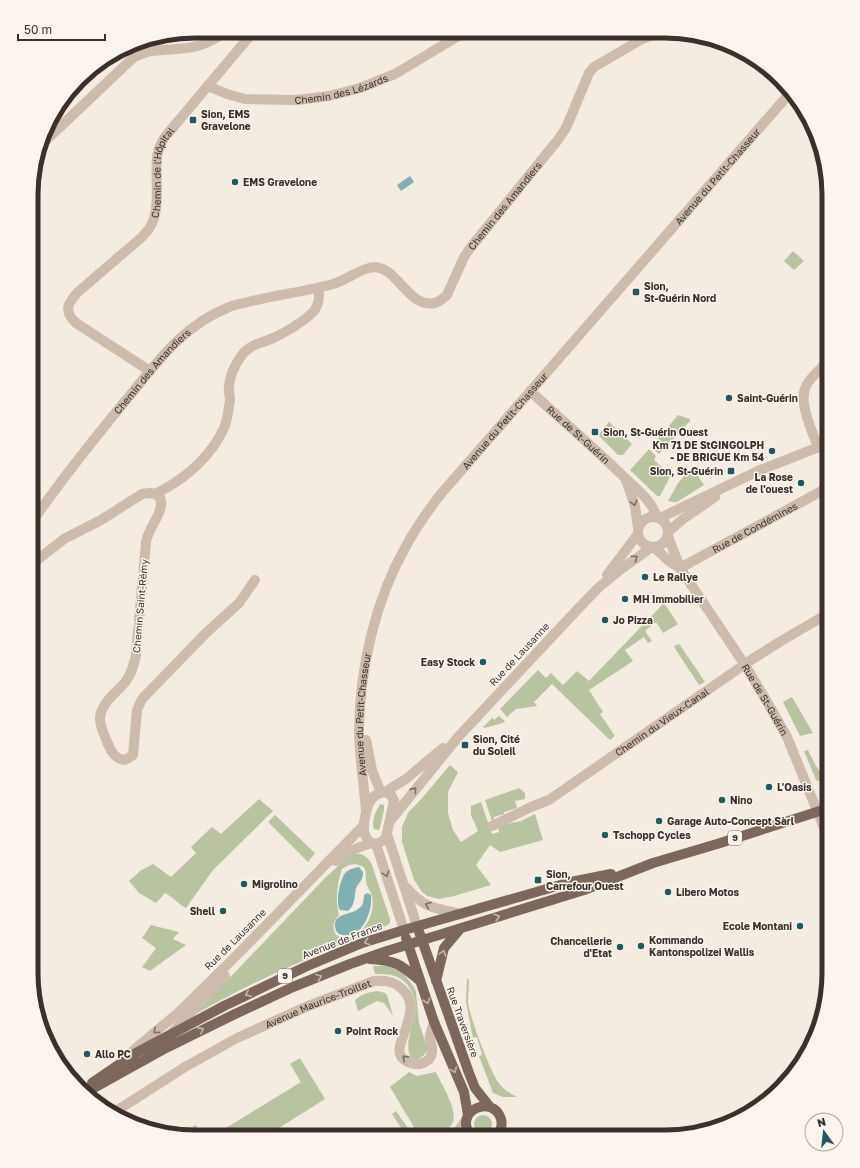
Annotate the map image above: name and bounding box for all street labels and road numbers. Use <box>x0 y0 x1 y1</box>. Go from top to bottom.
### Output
street label: Chemin des Lézards <box>294 71 390 106</box>
street label: Chemin de l'Hôpital <box>148 125 177 219</box>
street label: Avenue du Petit-Chasseur <box>672 125 763 227</box>
street label: Chemin des Amandiers <box>465 159 544 252</box>
street label: Chemin des Amandiers <box>111 326 193 416</box>
street label: Avenue du Petit-Chasseur <box>459 370 550 471</box>
street label: Rue de St-Guérin <box>544 403 612 466</box>
street label: Rue de Condémines <box>710 499 799 555</box>
street label: Chemin Saint-Rémy <box>130 558 150 653</box>
street label: Rue de Lausanne <box>487 620 551 688</box>
street label: Avenue du Petit-Chasseur <box>353 652 373 777</box>
street label: Rue de St-Guérin <box>740 662 791 738</box>
street label: Chemin du Vieux-Canal <box>613 685 711 758</box>
road number: 9 <box>728 831 742 845</box>
street label: Rue de Lausanne <box>202 906 268 972</box>
street label: Avenue de France <box>300 919 384 961</box>
road number: 9 <box>278 969 292 983</box>
street label: Avenue Maurice-Troillet <box>263 977 373 1031</box>
street label: Rue Traversière <box>445 985 481 1059</box>

